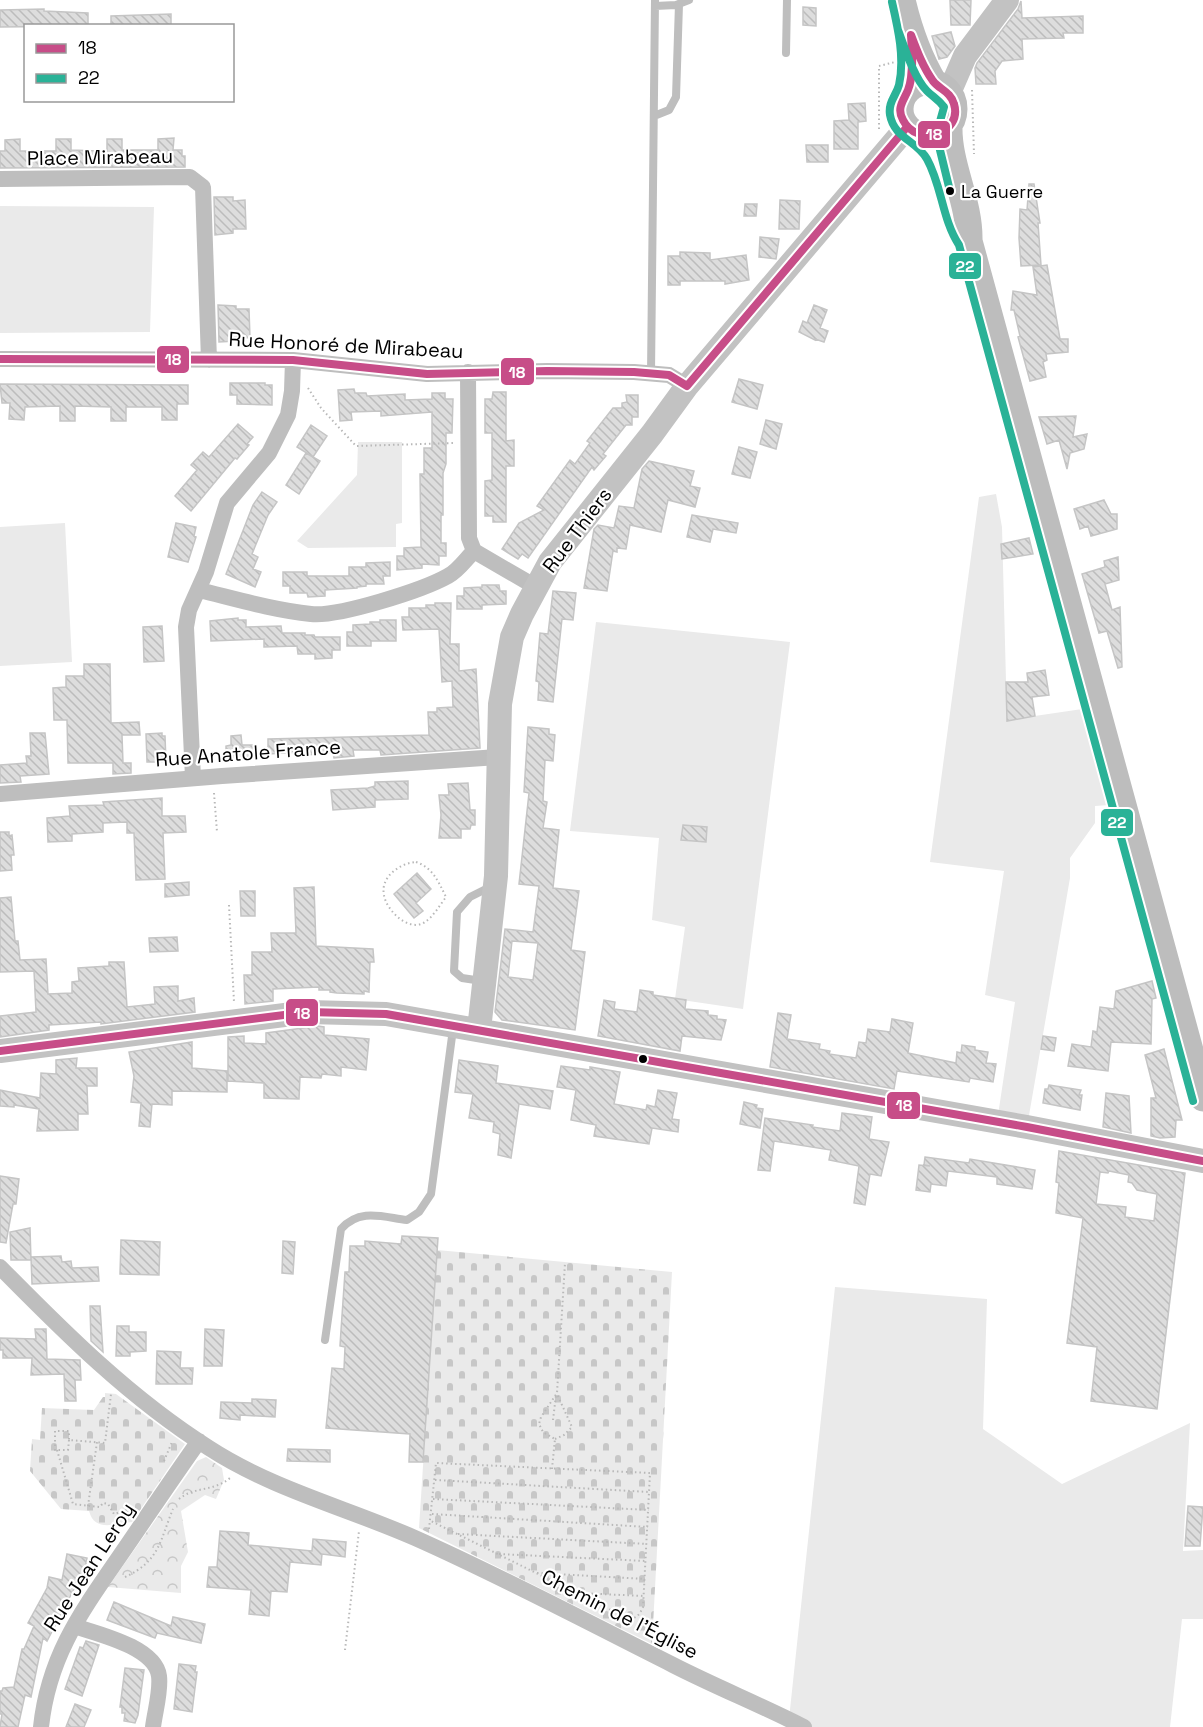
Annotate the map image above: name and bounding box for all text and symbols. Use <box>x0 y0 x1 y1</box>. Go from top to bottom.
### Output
legend <box>24 24 234 102</box>
text: 18 <box>78 36 97 59</box>
text: 22 <box>78 66 100 89</box>
line badge: 18 <box>917 120 951 149</box>
text: 18 <box>926 124 943 145</box>
street label: Place Mirabeau <box>27 143 173 171</box>
place label: La Guerre <box>961 180 1043 203</box>
marker: La Guerre <box>944 185 956 197</box>
line badge: 22 <box>948 252 982 280</box>
text: 22 <box>955 256 975 277</box>
street label: Rue Honoré de Mirabeau <box>228 326 464 364</box>
line badge: 18 <box>156 345 190 374</box>
text: 18 <box>165 349 182 370</box>
line badge: 18 <box>500 357 535 386</box>
text: 18 <box>509 362 526 383</box>
street label: Rue Thiers <box>537 482 617 578</box>
street label: Rue Anatole France <box>154 734 342 772</box>
line badge: 22 <box>1100 808 1134 837</box>
text: 22 <box>1107 812 1127 833</box>
line badge: 18 <box>285 998 319 1027</box>
text: 18 <box>294 1003 311 1024</box>
unlabelled marker <box>637 1053 649 1065</box>
line badge: 18 <box>886 1091 921 1120</box>
text: 18 <box>896 1095 913 1116</box>
street label: Rue Jean Leroy <box>38 1498 140 1636</box>
street label: Chemin de l'Église <box>537 1563 703 1665</box>

